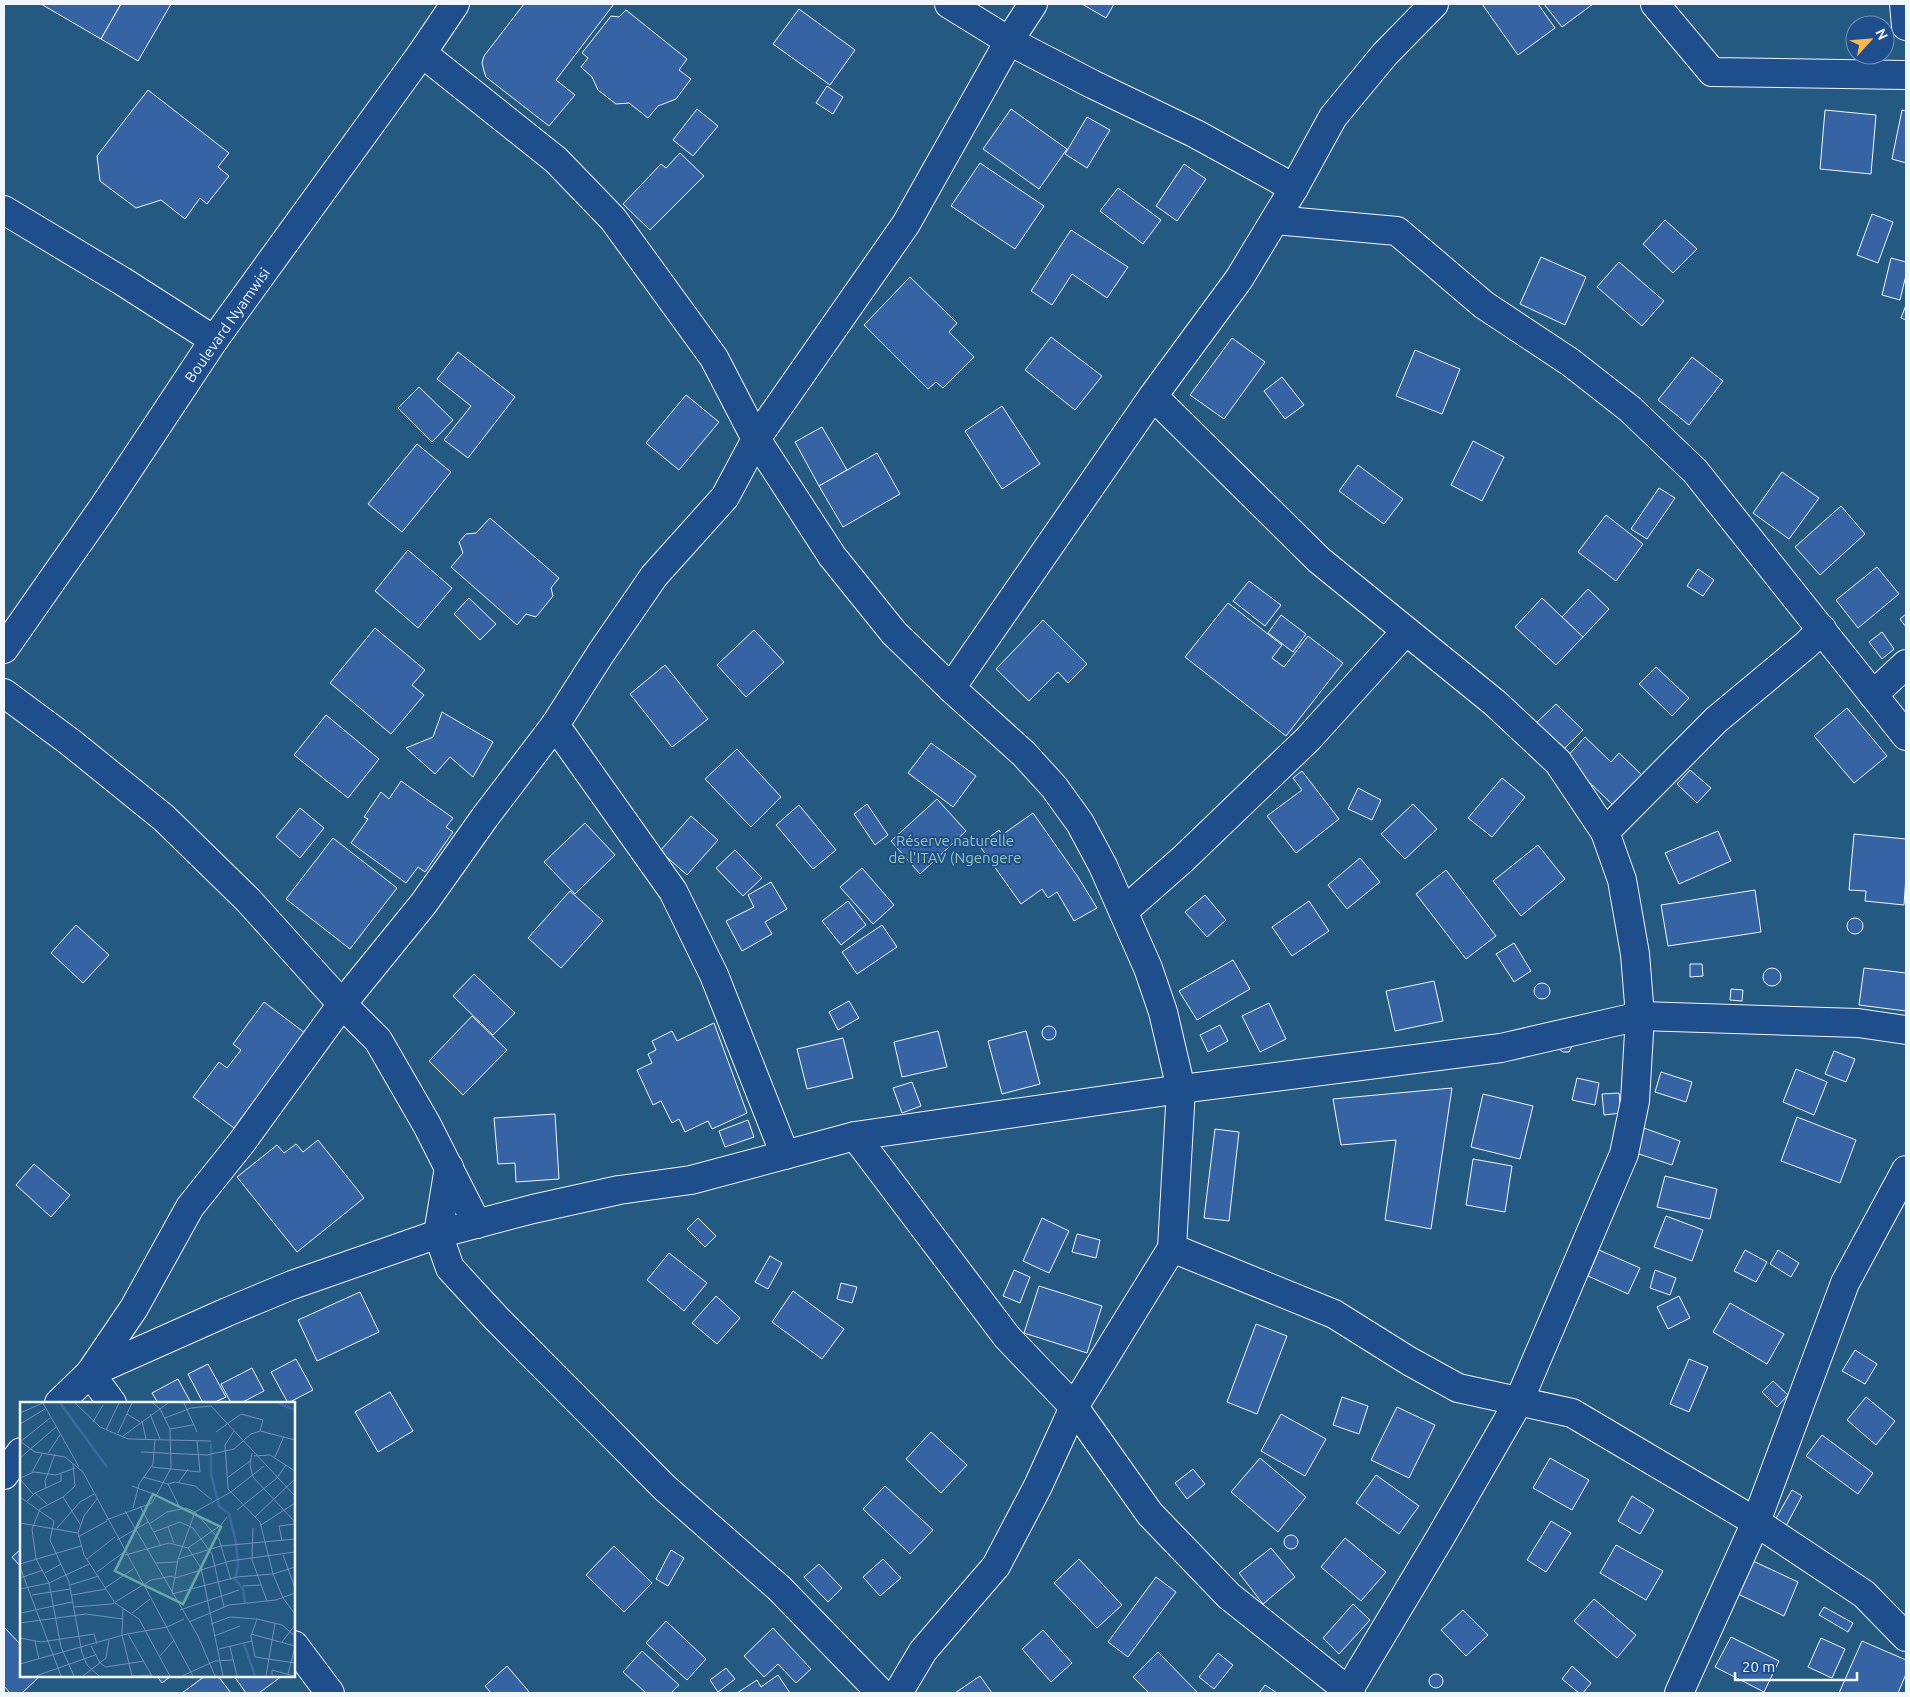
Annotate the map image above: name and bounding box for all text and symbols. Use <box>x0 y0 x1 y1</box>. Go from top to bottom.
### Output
north arrow <box>1845 15 1895 65</box>
text: N <box>1872 26 1891 43</box>
street label: Boulevard Nyamwisi <box>181 264 273 386</box>
park label: Réserve naturelle de l'ITAV (Ngengere <box>888 832 1022 866</box>
inset map <box>20 1402 295 1677</box>
scale bar <box>1735 1650 1858 1682</box>
text: 20 m <box>1742 1658 1775 1675</box>

